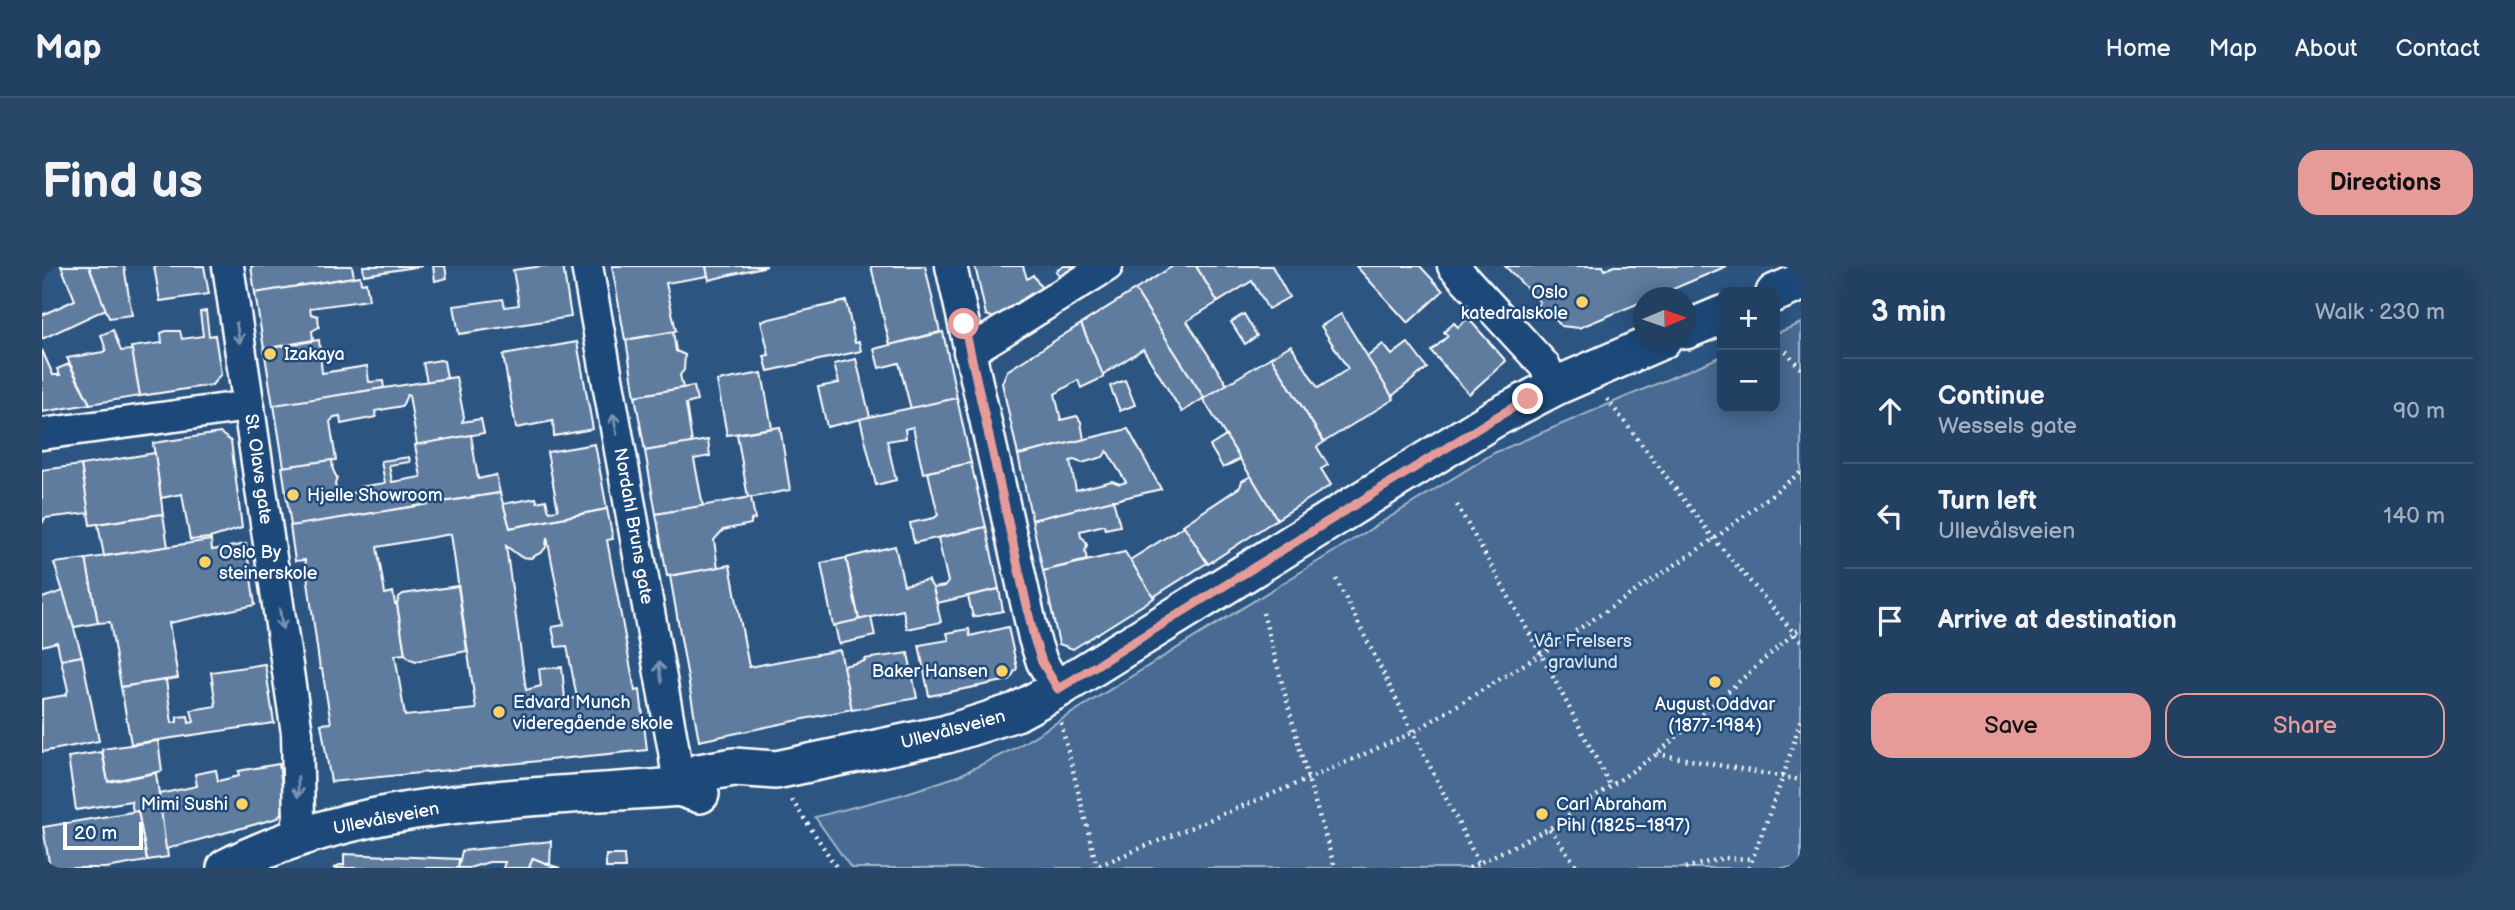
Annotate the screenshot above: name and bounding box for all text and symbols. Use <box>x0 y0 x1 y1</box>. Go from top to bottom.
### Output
text: Map <box>35 28 101 68</box>
text: Home <box>2106 34 2171 63</box>
text: Map <box>2209 34 2257 63</box>
text: About <box>2295 34 2357 63</box>
text: Contact <box>2395 34 2480 63</box>
button: Directions <box>2298 150 2473 215</box>
text: Find us <box>42 153 203 212</box>
place label: Oslo katedralskole <box>1461 282 1568 324</box>
north arrow <box>1633 287 1696 350</box>
map controls <box>1717 287 1780 413</box>
button: + <box>1717 287 1780 350</box>
marker: Oslo katedralskole <box>1574 294 1590 310</box>
text: 3 min <box>1871 294 1946 330</box>
text: Walk · 230 m <box>2315 298 2445 326</box>
route start <box>948 308 979 339</box>
one-way arrow <box>232 322 245 344</box>
place label: Izakaya <box>284 344 345 365</box>
marker: Izakaya <box>262 346 278 362</box>
button: − <box>1717 350 1780 413</box>
text: Continue <box>1938 381 2045 412</box>
route end <box>1512 383 1543 414</box>
icon: ahead <box>1871 392 1909 430</box>
text: 90 m <box>2393 397 2445 425</box>
text: Wessels gate <box>1938 412 2077 440</box>
street label: St. Olavs gate <box>240 413 277 526</box>
one-way arrow <box>608 413 622 436</box>
street label: Nordahl Bruns gate <box>609 446 658 606</box>
place label: Hjelle Showroom <box>307 485 443 506</box>
text: Turn left <box>1938 486 2037 517</box>
marker: Hjelle Showroom <box>285 487 301 503</box>
icon: left <box>1871 497 1909 535</box>
text: 140 m <box>2383 502 2445 530</box>
text: Ullevålsveien <box>1938 517 2075 545</box>
place label: Oslo By steinerskole <box>219 542 318 584</box>
marker: Oslo By steinerskole <box>197 554 213 570</box>
icon: arrive <box>1871 602 1909 640</box>
text: Arrive at destination <box>1938 605 2177 636</box>
one-way arrow <box>274 607 287 630</box>
park label: Vår Frelsers gravlund <box>1534 631 1632 673</box>
one-way arrow <box>653 661 666 684</box>
place label: Baker Hansen <box>872 661 988 682</box>
marker: Baker Hansen <box>994 663 1010 679</box>
marker: August Oddvar (1877-1984) <box>1707 674 1723 690</box>
place label: Edvard Munch videregående skole <box>512 692 673 734</box>
button: Save <box>1871 693 2151 758</box>
button: Share <box>2165 693 2445 758</box>
place label: August Oddvar (1877-1984) <box>1655 694 1775 736</box>
marker: Edvard Munch videregående skole <box>491 704 507 720</box>
street label: Ullevålsveien <box>899 705 1008 754</box>
one-way arrow <box>291 775 305 798</box>
place label: Mimi Sushi <box>141 794 228 815</box>
place label: Carl Abraham Pihl (1825–1897) <box>1556 794 1690 836</box>
marker: Mimi Sushi <box>234 796 250 812</box>
street label: Ullevålsveien <box>331 798 441 839</box>
marker: Carl Abraham Pihl (1825–1897) <box>1534 806 1550 822</box>
scale bar <box>63 819 144 851</box>
text: 20 m <box>74 822 117 845</box>

